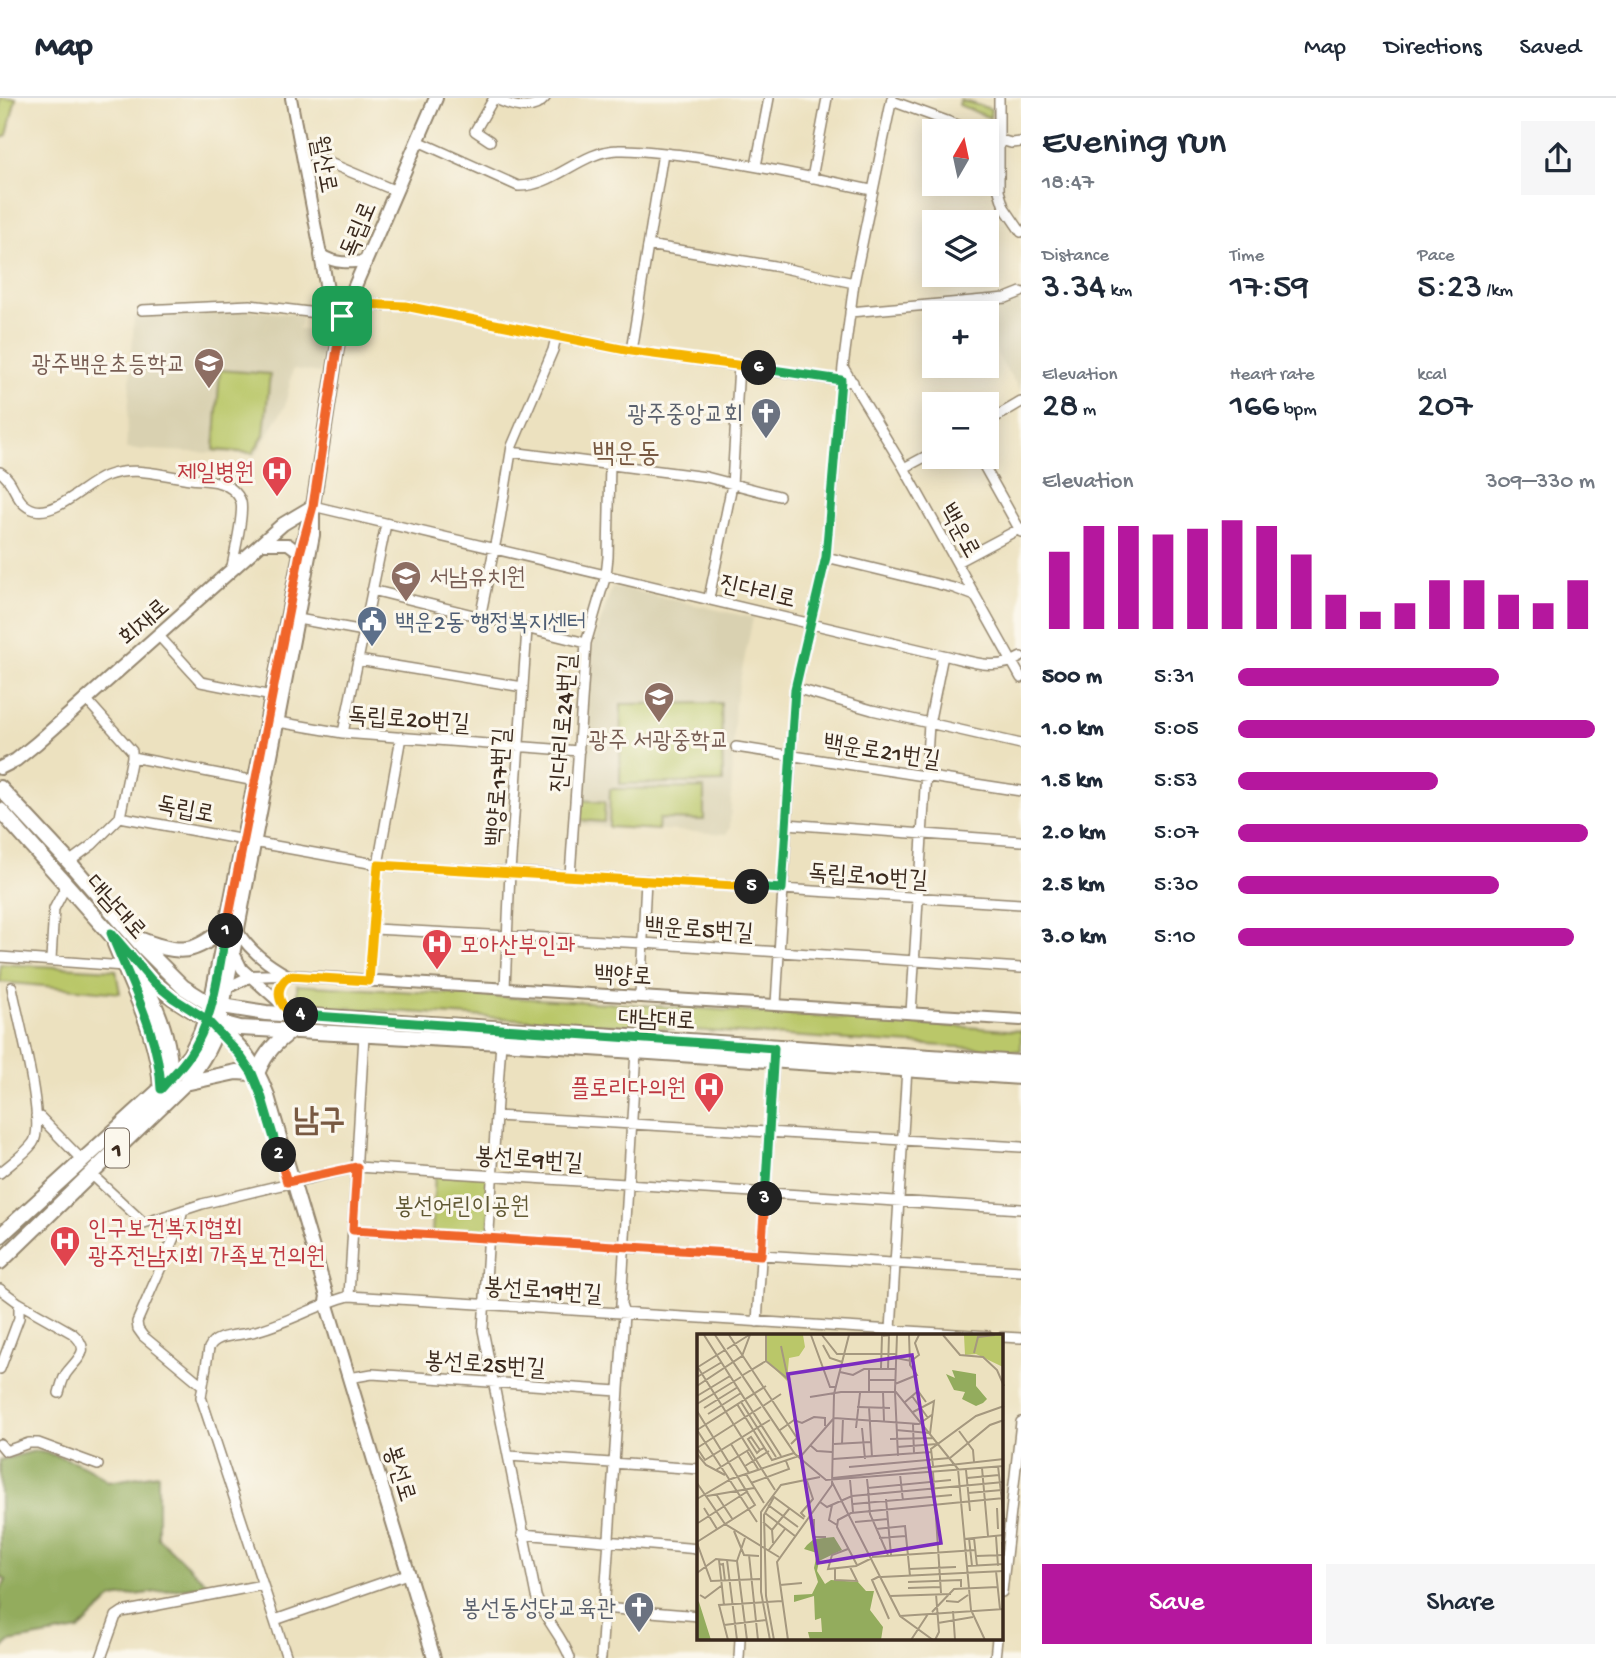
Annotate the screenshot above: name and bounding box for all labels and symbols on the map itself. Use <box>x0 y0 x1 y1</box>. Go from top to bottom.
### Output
north arrow <box>922 119 999 196</box>
street label: 월산로 <box>302 133 341 196</box>
street label: 독립로 <box>336 198 385 263</box>
pin <box>312 286 372 346</box>
school or university icon: 광주백운초등학교 <box>192 346 226 390</box>
pin: 6 <box>742 350 776 386</box>
place label: 광주백운초등학교 <box>32 352 186 381</box>
church icon: 광주중앙교회 <box>749 396 783 440</box>
place label: 광주중앙교회 <box>627 402 743 431</box>
district label: 백운동 <box>592 439 660 472</box>
hospital icon: 제일병원 <box>260 454 294 498</box>
place label: 제일병원 <box>177 460 254 489</box>
street label: 백운로 <box>931 499 985 564</box>
school or university icon: 서남유치원 <box>389 559 423 603</box>
place label: 서남유치원 <box>429 565 526 594</box>
street label: 진다리로 <box>716 571 798 616</box>
street label: 회재로 <box>114 594 177 654</box>
public building icon: 백운2동 행정복지센터 <box>355 604 389 648</box>
place label: 백운2동 행정복지센터 <box>395 610 586 639</box>
street label: 진다리로24번길 <box>546 653 585 794</box>
school or university icon: 광주 서광중학교 <box>642 680 676 724</box>
street label: 독립로20번길 <box>347 703 471 740</box>
street label: 백양로17번길 <box>482 727 519 847</box>
place label: 광주 서광중학교 <box>589 728 729 757</box>
street label: 백운로21번길 <box>821 730 942 777</box>
street label: 독립로 <box>154 792 217 831</box>
street label: 독립로10번길 <box>807 860 929 897</box>
street label: 대남대로 <box>78 870 151 947</box>
pin: 5 <box>734 870 770 904</box>
street label: 백운로5번길 <box>643 913 754 950</box>
pin: 1 <box>208 914 244 948</box>
hospital icon: 모아산부인과 <box>420 927 454 971</box>
place label: 모아산부인과 <box>460 933 576 962</box>
street label: 백양로 <box>593 961 653 993</box>
pin: 4 <box>284 998 318 1032</box>
street label: 대남대로 <box>617 1005 696 1038</box>
hospital icon: 플로리다의원 <box>692 1070 726 1114</box>
place label: 플로리다의원 <box>570 1076 686 1105</box>
district label: 남구 <box>293 1104 345 1142</box>
road number: 1 <box>105 1128 129 1168</box>
pin: 2 <box>262 1138 296 1172</box>
street label: 봉선로9번길 <box>474 1143 584 1180</box>
pin: 3 <box>748 1182 782 1216</box>
park label: 봉선어린이공원 <box>394 1194 530 1223</box>
place label: 인구보건복지협회 광주전남지회 가족보건의원 <box>88 1216 325 1273</box>
hospital icon: 인구보건복지협회 광주전남지회 가족보건의원 <box>48 1224 82 1268</box>
street label: 봉선로19번길 <box>483 1274 603 1311</box>
inset map <box>697 1334 1004 1640</box>
street label: 봉선로25번길 <box>423 1348 546 1385</box>
street label: 봉선로 <box>375 1442 420 1506</box>
church icon: 봉선동성당교육관 <box>622 1590 656 1634</box>
place label: 봉선동성당교육관 <box>462 1596 616 1625</box>

